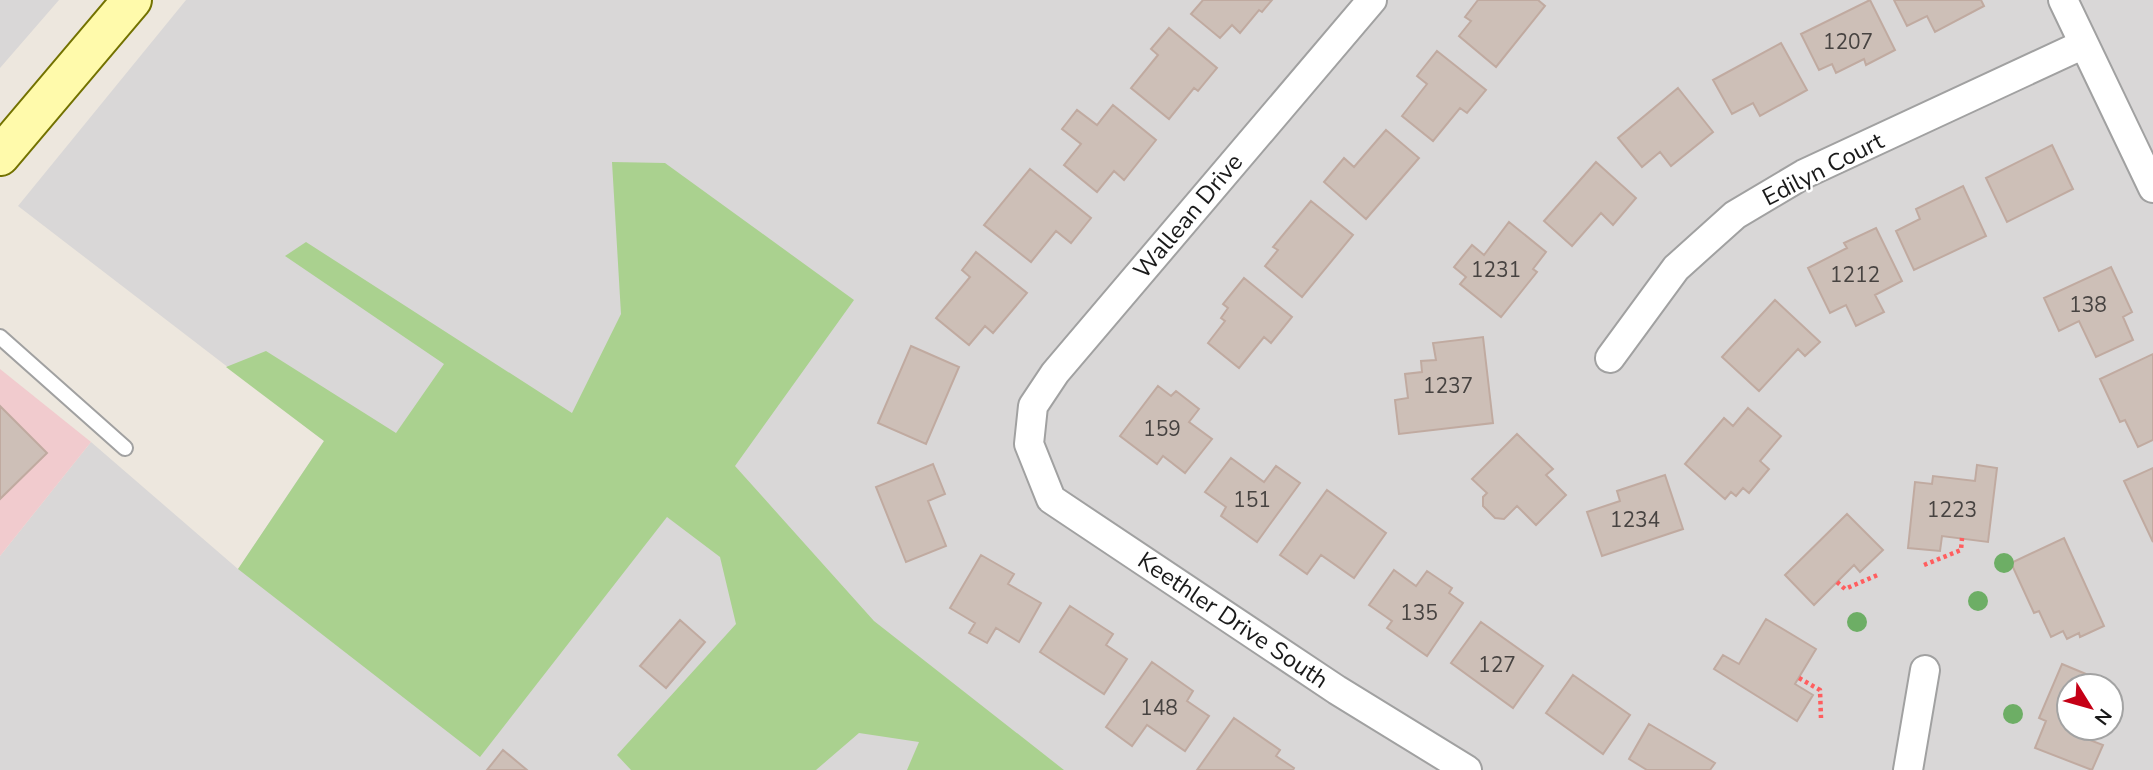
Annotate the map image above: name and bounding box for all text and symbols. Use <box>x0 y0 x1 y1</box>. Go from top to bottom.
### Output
house number: 1207 <box>1823 28 1873 56</box>
street label: Edilyn Court <box>1757 124 1890 213</box>
street label: Wallean Drive <box>1126 147 1250 285</box>
house number: 1231 <box>1471 256 1521 284</box>
house number: 1212 <box>1830 261 1880 289</box>
house number: 138 <box>2069 291 2107 319</box>
house number: 1237 <box>1423 372 1473 400</box>
house number: 159 <box>1143 415 1181 443</box>
house number: 151 <box>1233 486 1271 514</box>
house number: 1223 <box>1927 496 1977 524</box>
house number: 1234 <box>1610 506 1660 534</box>
street label: Keethler Drive South <box>1131 544 1335 696</box>
house number: 135 <box>1400 599 1438 627</box>
house number: 127 <box>1478 651 1516 679</box>
north arrow <box>2055 672 2125 742</box>
house number: 148 <box>1140 694 1178 722</box>
text: N <box>2088 703 2117 730</box>

